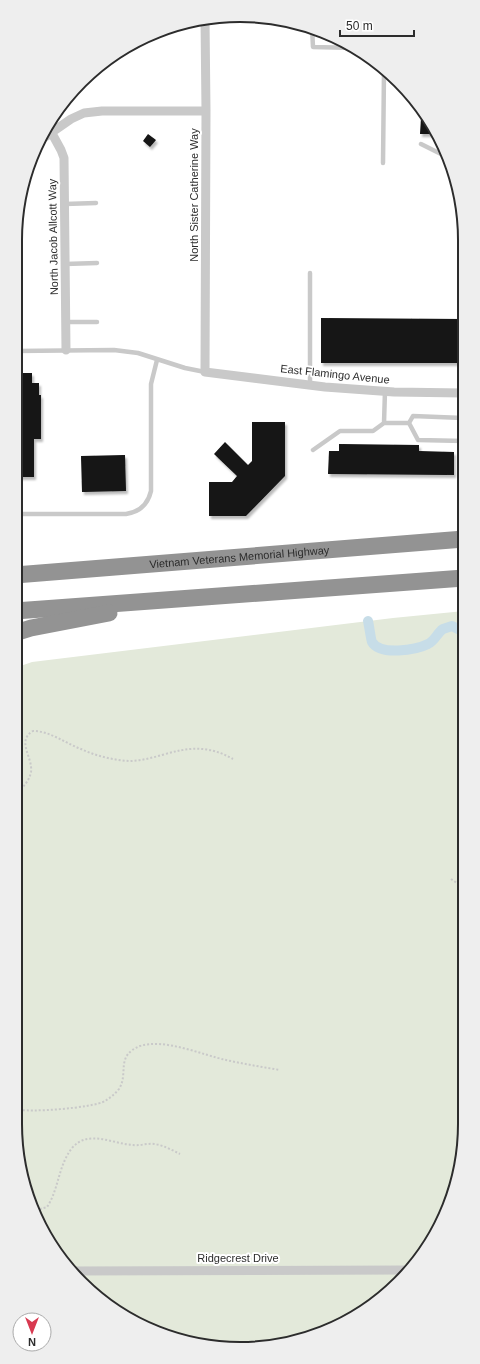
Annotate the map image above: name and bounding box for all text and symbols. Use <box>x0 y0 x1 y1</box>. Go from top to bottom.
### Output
scale bar <box>340 12 414 38</box>
text: 50 m <box>346 19 373 33</box>
street label: North Sister Catherine Way <box>188 128 200 262</box>
street label: North Jacob Allcott Way <box>46 178 60 295</box>
street label: East Flamingo Avenue <box>280 362 390 386</box>
street label: Vietnam Veterans Memorial Highway <box>149 544 330 570</box>
street label: Ridgecrest Drive <box>197 1252 279 1264</box>
north arrow <box>12 1312 52 1352</box>
text: N <box>28 1336 36 1348</box>

